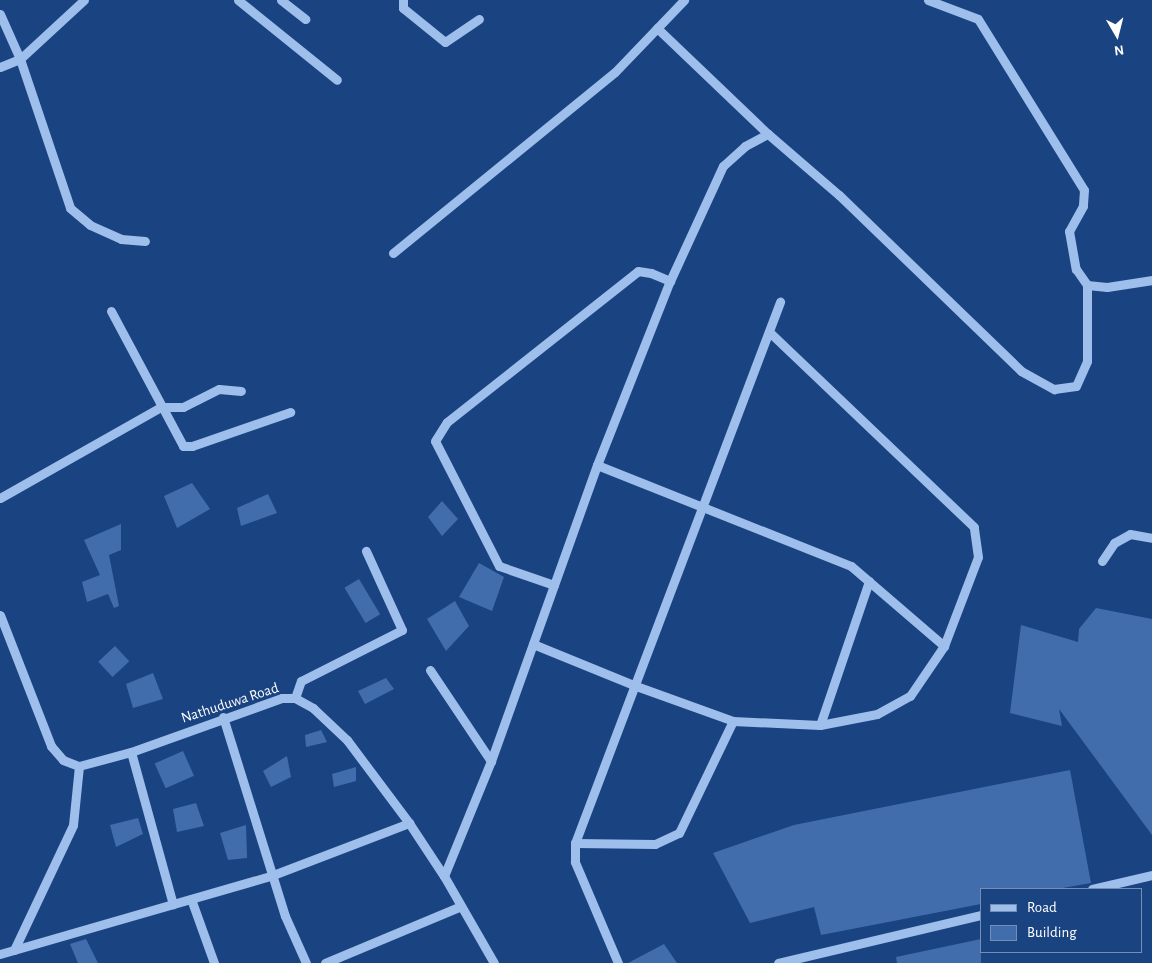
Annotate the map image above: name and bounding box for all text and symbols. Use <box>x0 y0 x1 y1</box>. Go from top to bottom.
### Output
north arrow <box>1092 10 1142 60</box>
text: N <box>1113 42 1125 57</box>
street label: Nathuduwa Road <box>179 679 281 727</box>
legend <box>980 888 1142 953</box>
text: Road <box>1027 900 1057 915</box>
text: Building <box>1027 925 1077 940</box>

